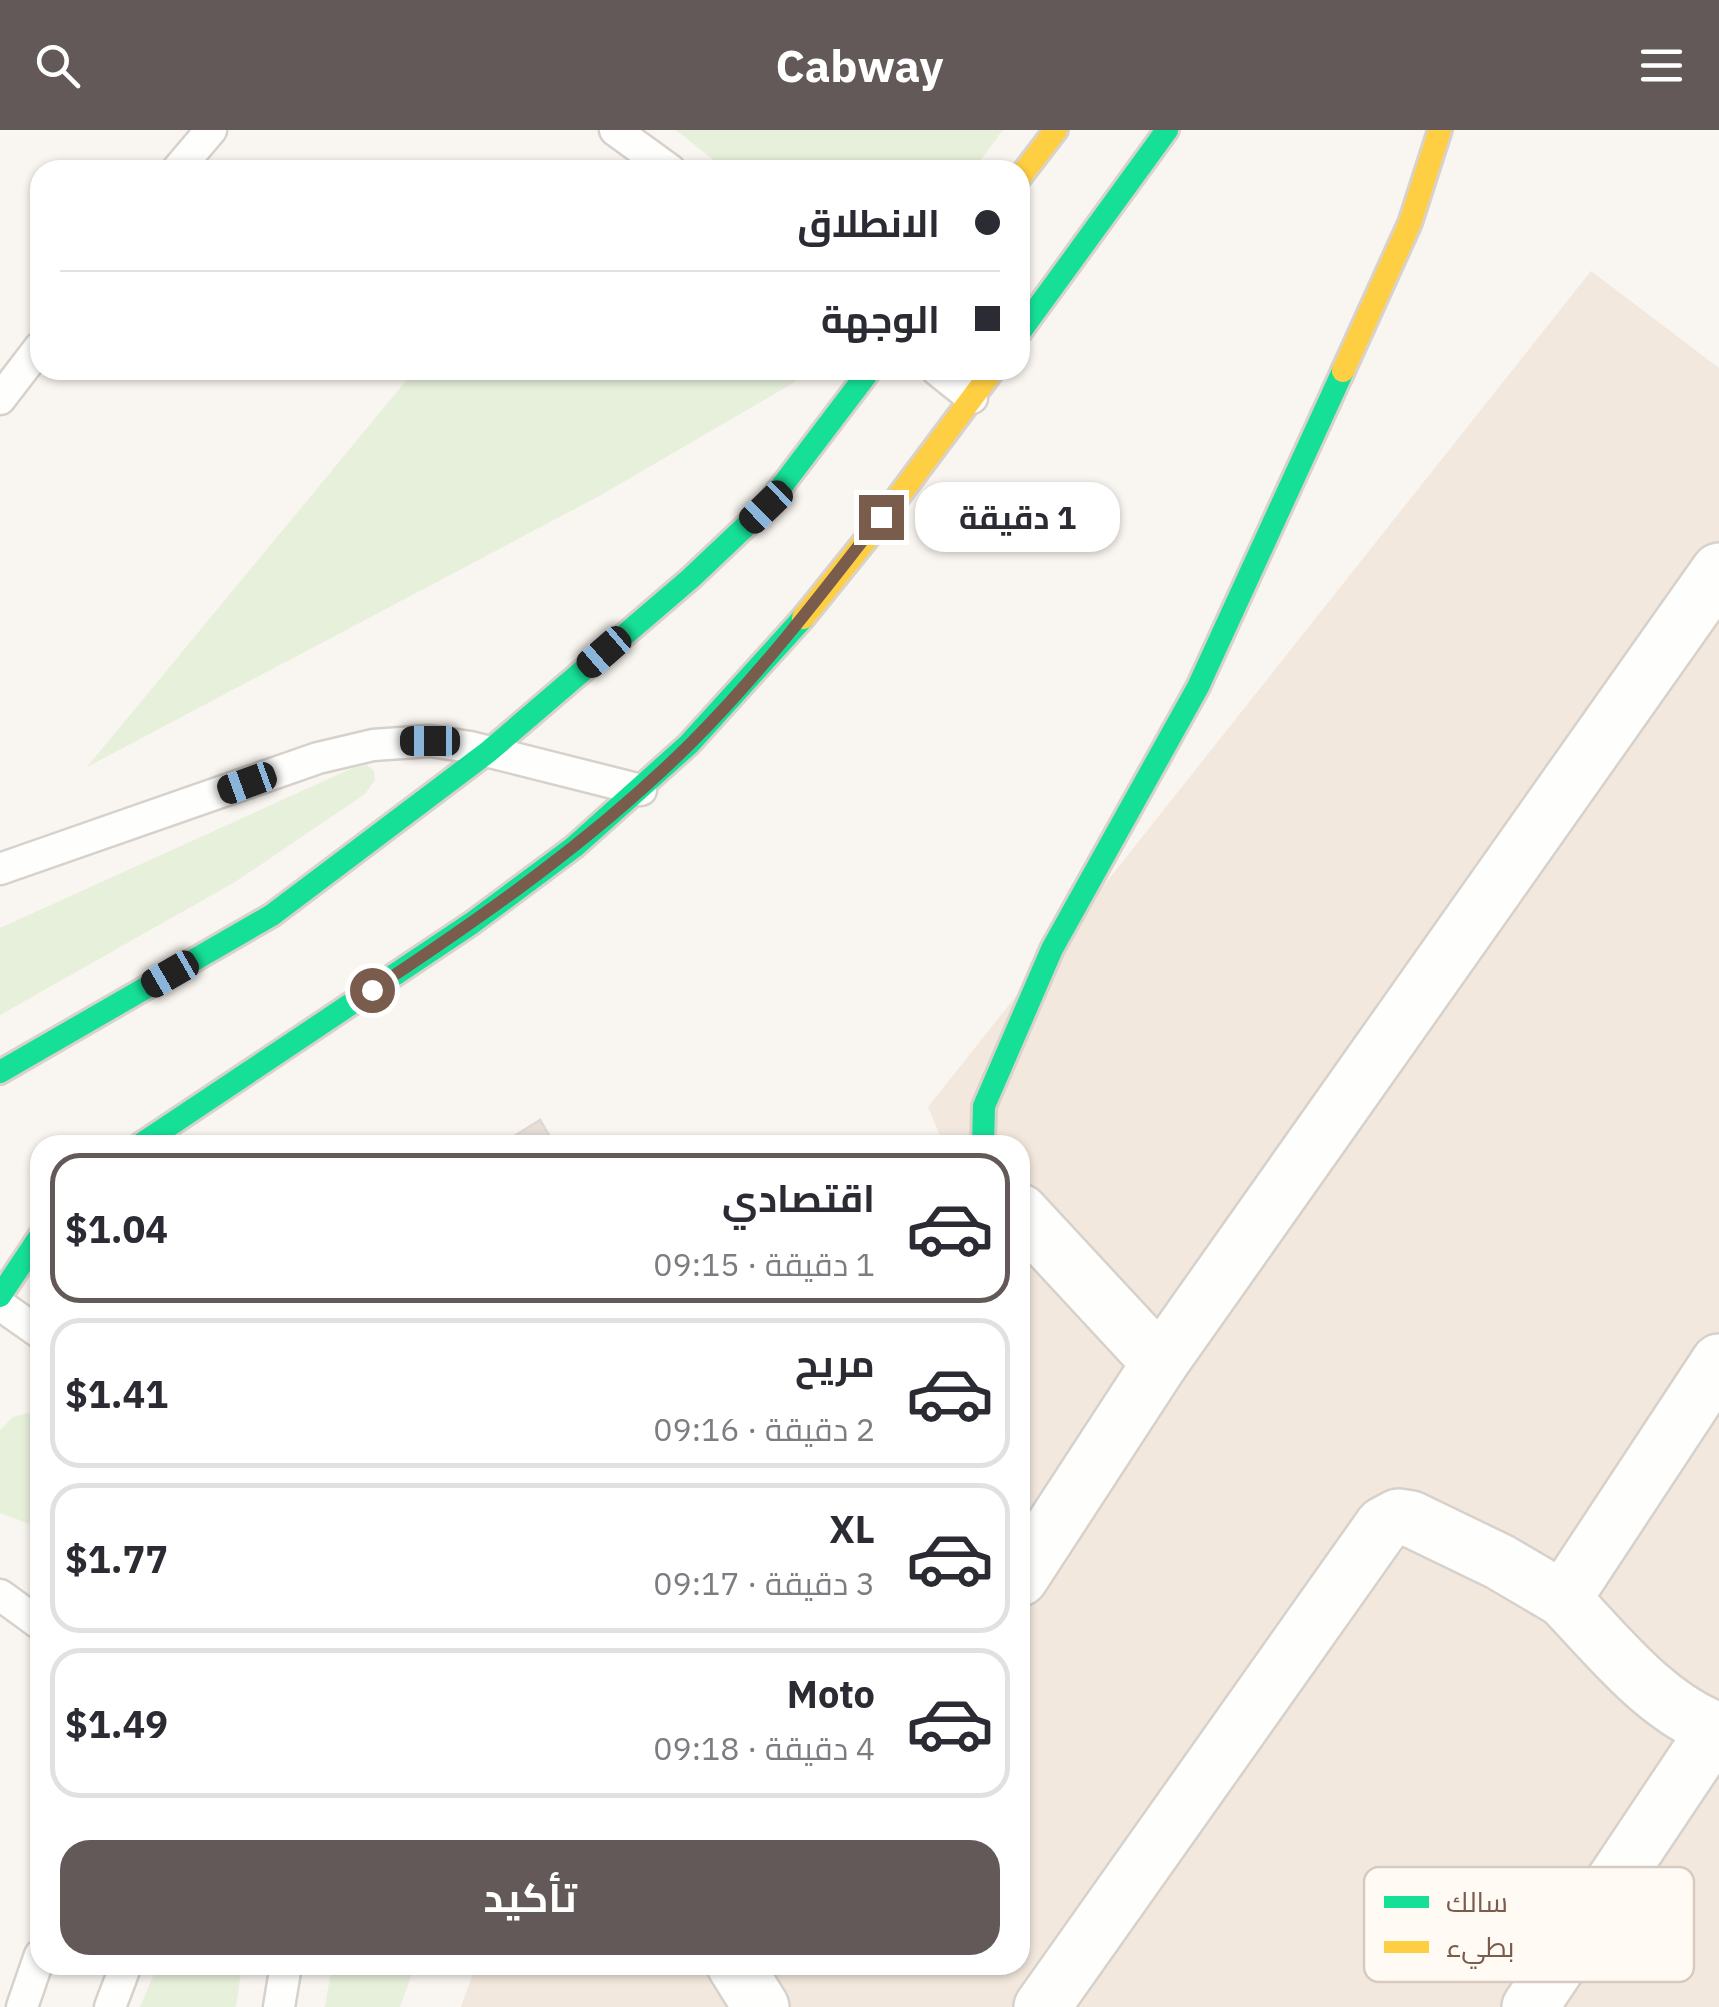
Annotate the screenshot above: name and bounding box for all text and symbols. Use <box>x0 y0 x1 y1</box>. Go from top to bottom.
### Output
text: Cabway <box>775 36 944 94</box>
icon: search <box>30 38 85 93</box>
icon: menu <box>1634 38 1689 93</box>
text: الانطلاق <box>797 198 940 247</box>
text: الوجهة <box>821 294 940 343</box>
car <box>734 475 798 539</box>
callout: 1 دقيقة <box>916 482 1121 552</box>
route end <box>859 495 904 540</box>
text: 1 دقيقة <box>959 496 1076 538</box>
car <box>572 621 636 683</box>
car <box>400 726 460 756</box>
car <box>214 759 280 807</box>
car <box>137 946 203 1002</box>
route start <box>350 968 395 1013</box>
text: اقتصادي <box>722 1173 875 1222</box>
icon: car <box>905 1183 995 1273</box>
text: $1.04 <box>65 1204 168 1253</box>
text: 1 دقيقة · 09:15 <box>653 1243 875 1285</box>
text: مريح <box>795 1338 875 1387</box>
icon: car <box>905 1348 995 1438</box>
text: $1.41 <box>65 1369 168 1418</box>
text: 2 دقيقة · 09:16 <box>653 1408 875 1450</box>
text: XL <box>829 1504 875 1553</box>
icon: car <box>905 1513 995 1603</box>
text: $1.77 <box>65 1534 168 1583</box>
text: 3 دقيقة · 09:17 <box>653 1562 875 1604</box>
text: Moto <box>787 1669 875 1718</box>
icon: car <box>905 1678 995 1768</box>
text: $1.49 <box>65 1699 168 1748</box>
text: 4 دقيقة · 09:18 <box>653 1727 875 1769</box>
button: تأكيد <box>60 1840 1000 1955</box>
legend <box>1364 1867 1694 1982</box>
text: سالك <box>1446 1883 1508 1920</box>
text: بطيء <box>1446 1928 1514 1969</box>

